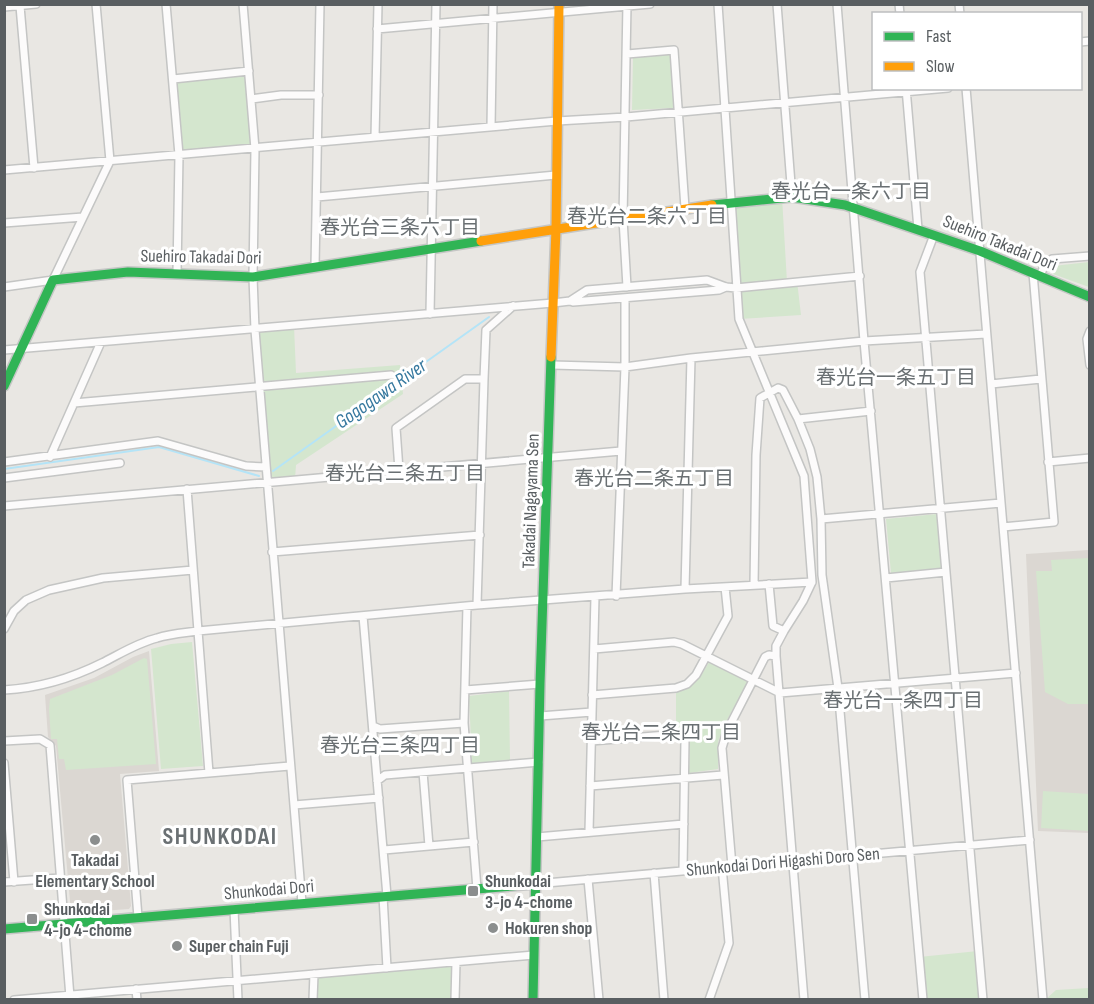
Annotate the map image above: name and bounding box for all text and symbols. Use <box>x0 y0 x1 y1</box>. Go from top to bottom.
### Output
legend <box>872 12 1082 90</box>
text: Fast <box>926 26 952 47</box>
text: Slow <box>926 56 955 77</box>
district label: 春光台一条六丁目 <box>771 180 931 204</box>
district label: 春光台二条六丁目 <box>567 205 727 229</box>
street label: Suehiro Takadai Dori <box>940 211 1060 275</box>
district label: 春光台三条六丁目 <box>320 216 480 240</box>
street label: Suehiro Takadai Dori <box>140 245 262 269</box>
water label: Gogogawa River <box>331 353 432 434</box>
district label: 春光台一条五丁目 <box>816 366 976 390</box>
street label: Takadai Nagayama Sen <box>518 433 544 569</box>
district label: 春光台三条五丁目 <box>325 462 485 486</box>
district label: 春光台二条五丁目 <box>574 467 734 491</box>
district label: 春光台一条四丁目 <box>823 689 983 713</box>
district label: 春光台二条四丁目 <box>581 721 741 745</box>
district label: 春光台三条四丁目 <box>320 734 480 758</box>
district label: SHUNKODAI <box>163 822 277 851</box>
marker: Takadai Elementary School <box>88 833 102 847</box>
street label: Shunkodai Dori Higashi Doro Sen <box>685 843 881 881</box>
place label: Takadai Elementary School <box>35 850 155 892</box>
place label: Shunkodai 3-jo 4-chome <box>485 871 573 913</box>
street label: Shunkodai Dori <box>223 876 315 904</box>
marker: Shunkodai 3-jo 4-chome <box>466 884 480 898</box>
place label: Shunkodai 4-jo 4-chome <box>44 899 132 941</box>
marker: Shunkodai 4-jo 4-chome <box>25 912 39 926</box>
place label: Hokuren shop <box>505 918 593 939</box>
marker: Hokuren shop <box>486 921 500 935</box>
place label: Super chain Fuji <box>189 936 289 957</box>
marker: Super chain Fuji <box>170 939 184 953</box>

